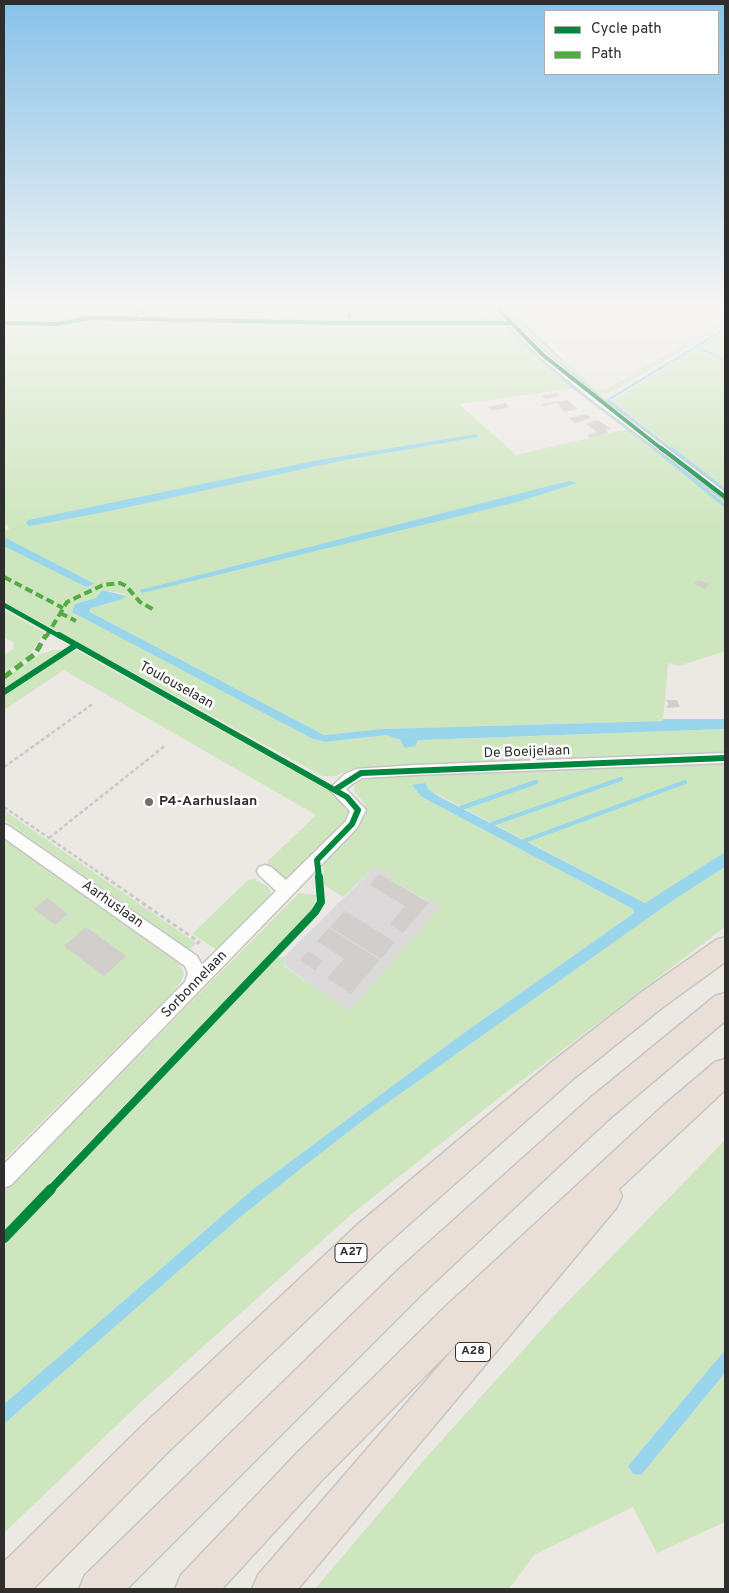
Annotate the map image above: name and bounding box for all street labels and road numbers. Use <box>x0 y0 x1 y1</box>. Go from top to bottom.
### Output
street label: Toulouselaan <box>136 659 216 713</box>
street label: De Boeijelaan <box>483 743 571 763</box>
street label: Aarhuslaan <box>78 878 146 932</box>
street label: Sorbonnelaan <box>159 948 231 1022</box>
road number: A27 <box>335 1244 367 1262</box>
road number: A28 <box>456 1342 490 1361</box>

